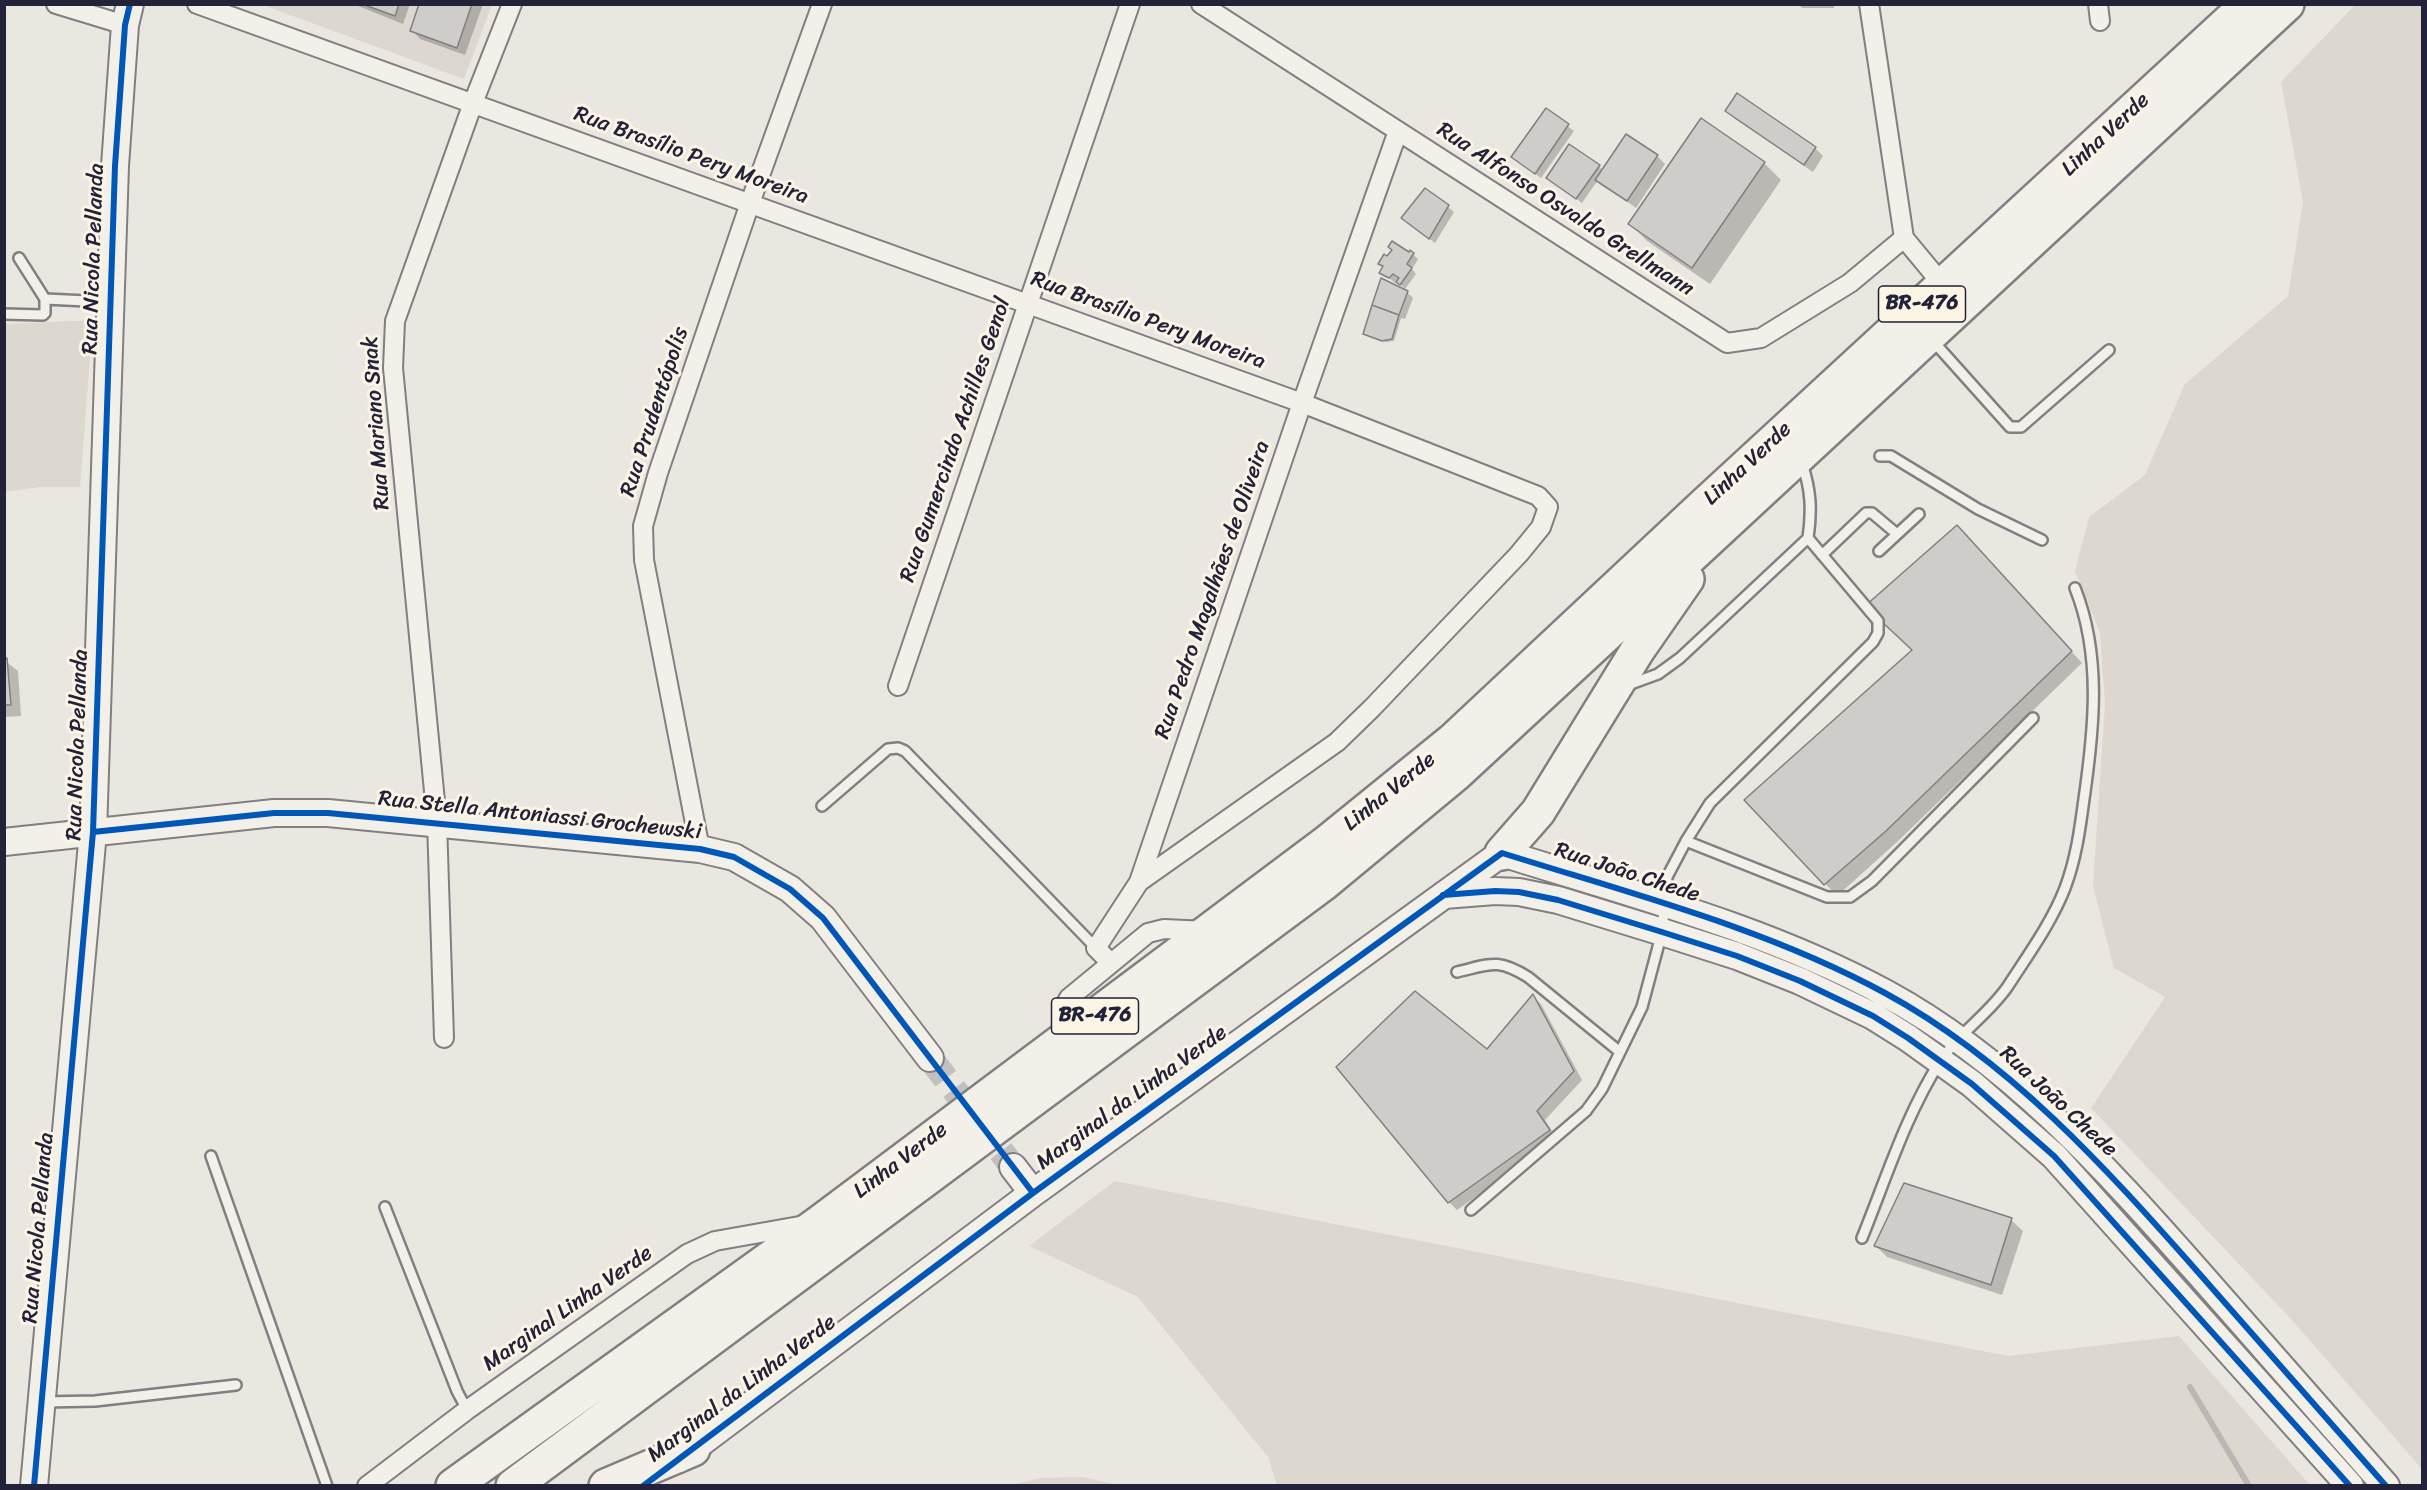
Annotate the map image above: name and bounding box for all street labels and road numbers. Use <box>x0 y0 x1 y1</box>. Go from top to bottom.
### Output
street label: Linha Verde <box>2056 88 2156 182</box>
street label: Rua Brasílio Pery Moreira <box>570 101 812 211</box>
street label: Rua Alfonso Osvaldo Grellmann <box>1432 117 1698 303</box>
street label: Rua Nicola Pellanda <box>77 163 111 355</box>
street label: Rua Brasílio Pery Moreira <box>1027 266 1269 376</box>
road number: BR-476 <box>1878 286 1966 322</box>
street label: Rua Gumercindo Achilles Genol <box>895 294 1017 586</box>
street label: Rua Prudentópolis <box>615 324 695 500</box>
street label: Rua Mariano Snak <box>358 335 396 511</box>
street label: Linha Verde <box>1698 417 1798 511</box>
street label: Rua Pedro Magalhães de Oliveira <box>1150 438 1276 742</box>
street label: Rua Nicola Pellanda <box>61 649 95 841</box>
street label: Linha Verde <box>1339 747 1441 837</box>
street label: Rua Stella Antoniassi Grochewski <box>377 786 703 846</box>
street label: Rua João Chede <box>1551 837 1703 909</box>
road number: BR-476 <box>1052 998 1138 1034</box>
street label: Marginal da Linha Verde <box>1031 1020 1233 1176</box>
street label: Rua João Chede <box>1994 1041 2122 1163</box>
street label: Linha Verde <box>849 1117 953 1205</box>
street label: Rua Nicola Pellanda <box>18 1132 60 1324</box>
street label: Marginal Linha Verde <box>478 1241 658 1377</box>
street label: Marginal da Linha Verde <box>642 1309 842 1469</box>

